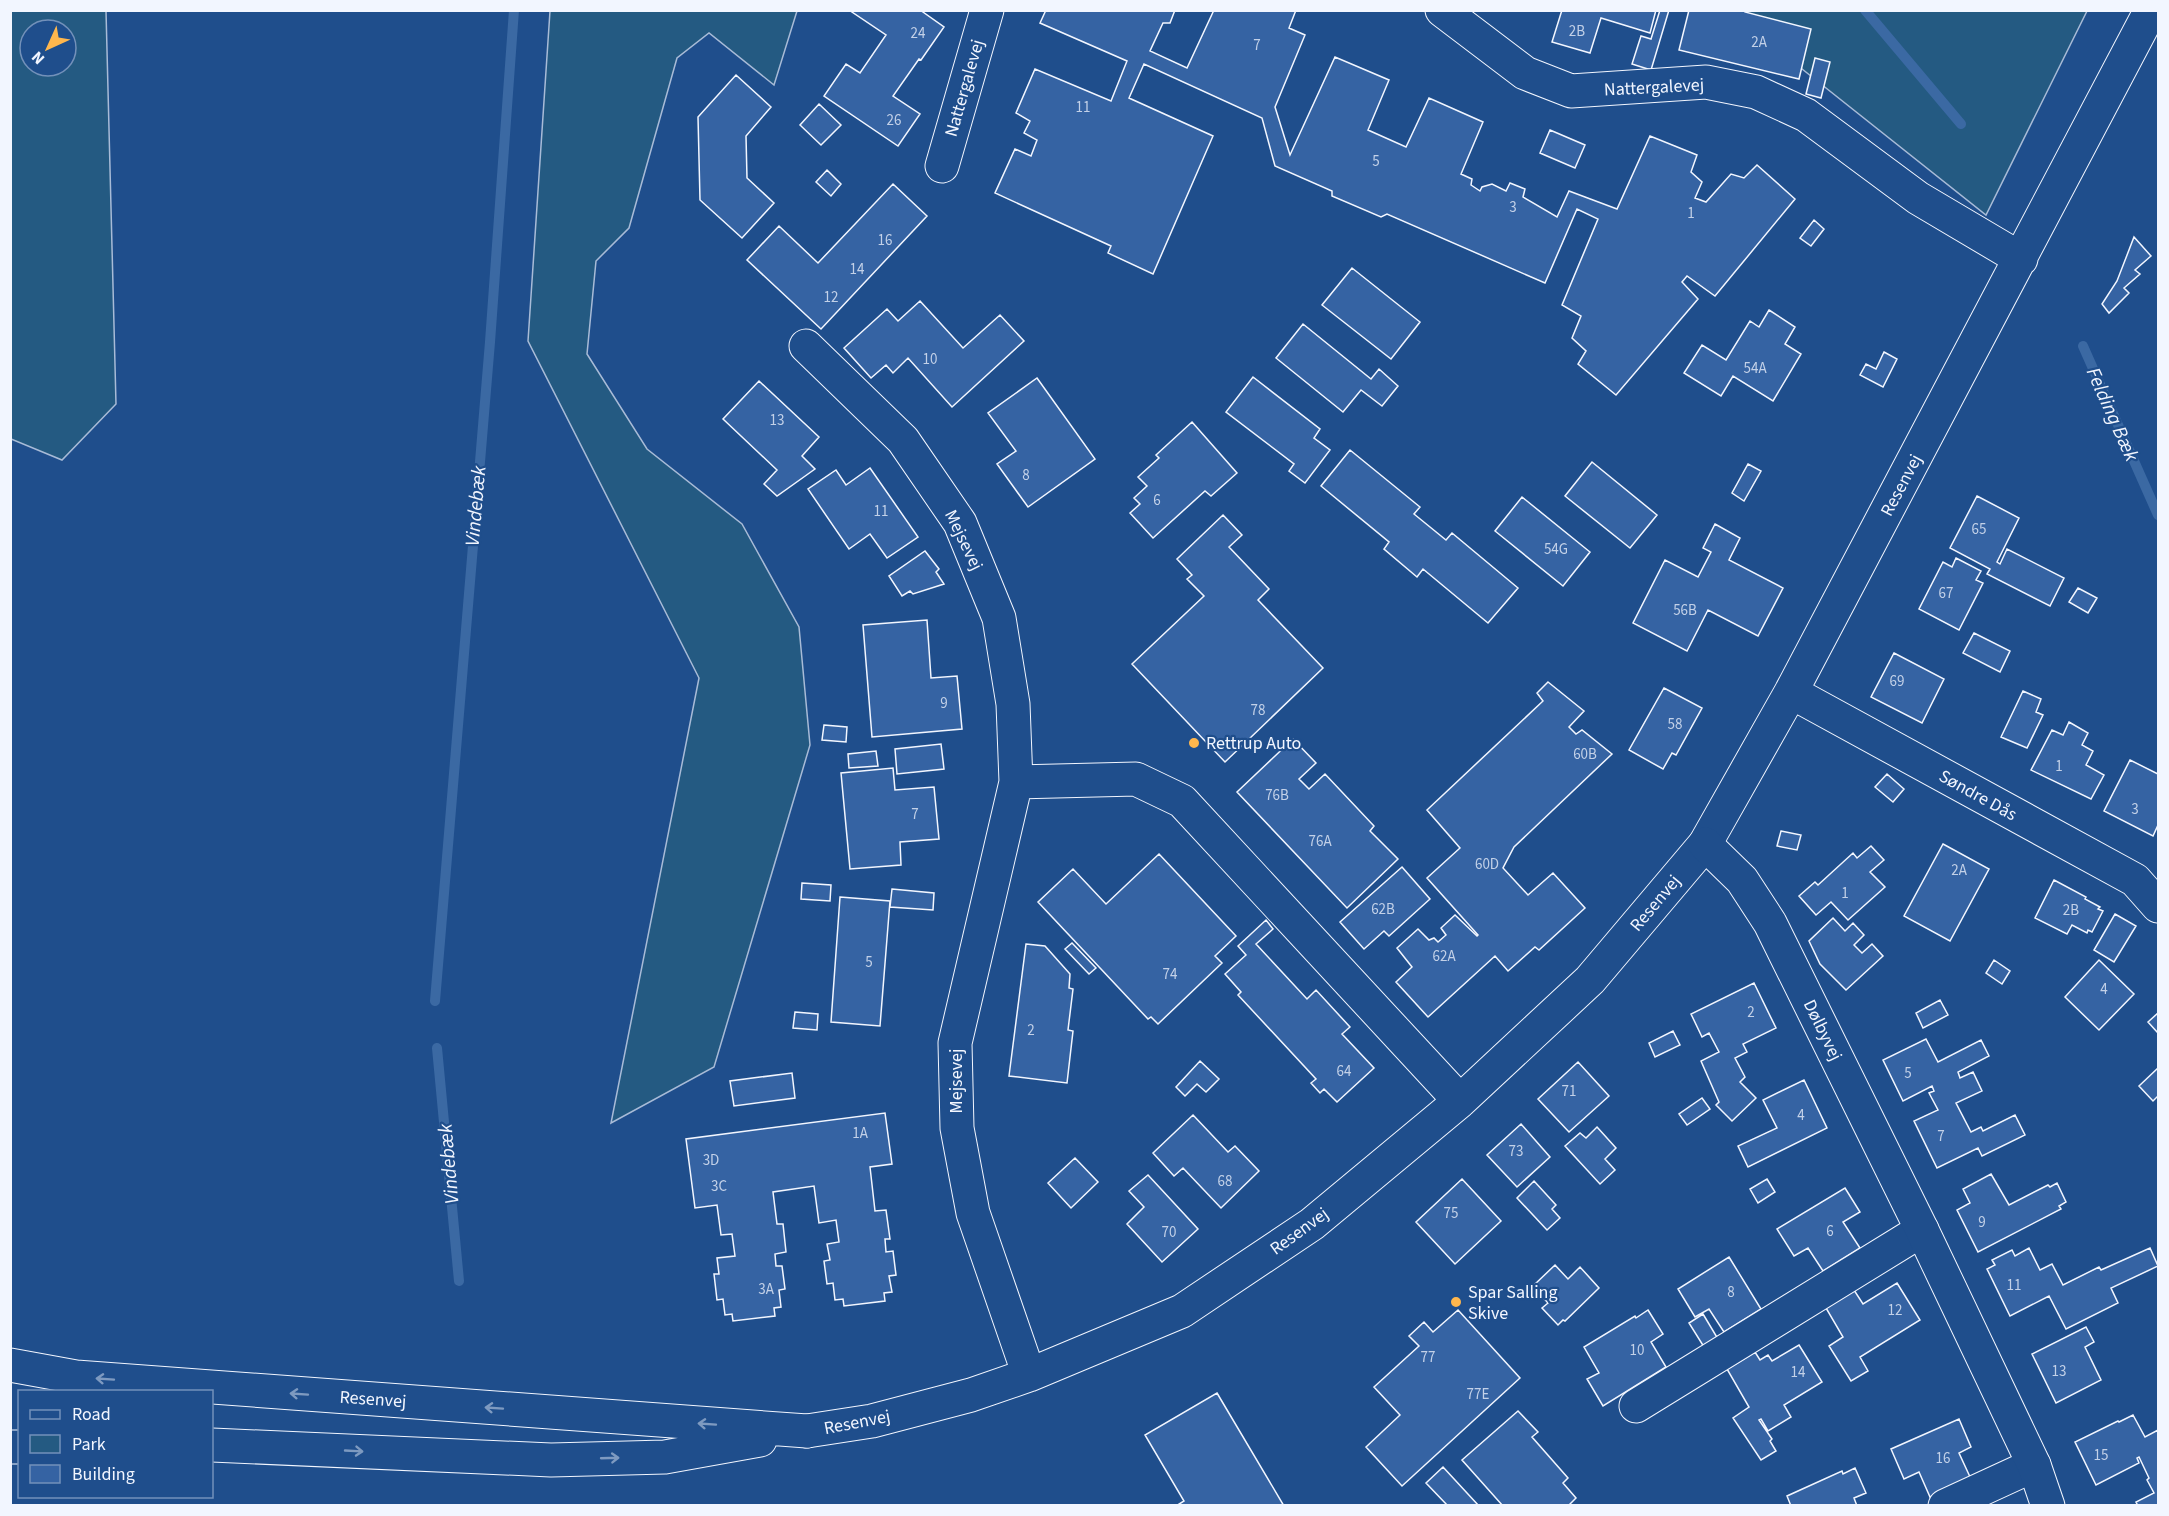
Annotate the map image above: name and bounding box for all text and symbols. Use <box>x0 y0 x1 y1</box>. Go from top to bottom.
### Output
north arrow <box>18 18 78 78</box>
house number: 2B <box>1569 21 1585 42</box>
house number: 24 <box>911 23 926 44</box>
house number: 2A <box>1751 32 1768 53</box>
house number: 7 <box>1253 35 1261 56</box>
street label: Nattergalevej <box>939 37 990 140</box>
text: N <box>27 46 50 69</box>
street label: Nattergalevej <box>1603 72 1705 103</box>
house number: 11 <box>1076 97 1090 118</box>
house number: 26 <box>887 110 901 131</box>
house number: 5 <box>1372 151 1380 172</box>
house number: 3 <box>1509 197 1517 218</box>
house number: 1 <box>1687 203 1695 224</box>
house number: 16 <box>878 230 892 251</box>
house number: 14 <box>850 259 865 280</box>
house number: 12 <box>824 287 838 308</box>
house number: 10 <box>923 349 937 370</box>
house number: 54A <box>1743 358 1767 379</box>
water label: Felding Bæk <box>2079 363 2146 466</box>
house number: 13 <box>770 410 784 431</box>
street label: Resenvej <box>1875 450 1928 521</box>
water label: Vindebæk <box>459 464 493 547</box>
house number: 8 <box>1022 465 1030 486</box>
house number: 6 <box>1153 490 1161 511</box>
house number: 11 <box>874 501 888 522</box>
street label: Mejsevej <box>938 506 989 575</box>
house number: 65 <box>1972 519 1986 540</box>
house number: 54G <box>1544 539 1568 560</box>
house number: 67 <box>1939 583 1953 604</box>
house number: 56B <box>1673 600 1697 621</box>
house number: 69 <box>1890 671 1904 692</box>
house number: 9 <box>940 693 948 714</box>
house number: 78 <box>1251 700 1265 721</box>
house number: 58 <box>1668 714 1682 735</box>
place label: Rettrup Auto <box>1206 731 1301 756</box>
marker: Rettrup Auto <box>1187 736 1201 750</box>
house number: 60B <box>1573 744 1597 765</box>
house number: 1 <box>2055 756 2063 777</box>
street label: Søndre Dås <box>1934 764 2021 827</box>
house number: 76B <box>1265 785 1289 806</box>
house number: 3 <box>2131 799 2139 820</box>
house number: 7 <box>911 804 919 825</box>
house number: 76A <box>1308 831 1332 852</box>
house number: 60D <box>1475 854 1499 875</box>
house number: 2A <box>1951 860 1968 881</box>
street label: Resenvej <box>1624 870 1687 937</box>
house number: 1 <box>1841 883 1849 904</box>
house number: 62B <box>1371 899 1395 920</box>
house number: 2B <box>2063 900 2079 921</box>
house number: 62A <box>1432 946 1456 967</box>
house number: 5 <box>865 952 873 973</box>
house number: 74 <box>1163 964 1178 985</box>
house number: 4 <box>2100 979 2108 1000</box>
street label: Dølbyvej <box>1797 995 1848 1065</box>
house number: 2 <box>1747 1002 1755 1023</box>
house number: 2 <box>1027 1020 1035 1041</box>
street label: Mejsevej <box>944 1049 969 1113</box>
house number: 64 <box>1337 1061 1352 1082</box>
house number: 5 <box>1904 1063 1912 1084</box>
house number: 71 <box>1562 1081 1576 1102</box>
house number: 4 <box>1797 1105 1805 1126</box>
water label: Vindebæk <box>431 1122 466 1205</box>
house number: 1A <box>852 1123 869 1144</box>
house number: 7 <box>1937 1126 1945 1147</box>
house number: 73 <box>1509 1141 1523 1162</box>
house number: 3D <box>703 1150 719 1171</box>
house number: 68 <box>1218 1171 1232 1192</box>
house number: 3C <box>711 1176 727 1197</box>
street label: Resenvej <box>1265 1202 1334 1261</box>
house number: 75 <box>1444 1203 1458 1224</box>
house number: 9 <box>1978 1212 1986 1233</box>
house number: 6 <box>1826 1221 1834 1242</box>
house number: 70 <box>1162 1222 1176 1243</box>
house number: 11 <box>2007 1275 2021 1296</box>
house number: 3A <box>758 1279 775 1300</box>
place label: Spar Salling Skive <box>1468 1280 1557 1326</box>
house number: 8 <box>1727 1282 1735 1303</box>
marker: Spar Salling Skive <box>1449 1295 1463 1309</box>
house number: 12 <box>1888 1300 1902 1321</box>
house number: 10 <box>1630 1340 1644 1361</box>
house number: 77 <box>1421 1347 1435 1368</box>
house number: 13 <box>2052 1361 2066 1382</box>
house number: 14 <box>1791 1362 1806 1383</box>
one-way arrow <box>95 1373 115 1384</box>
house number: 77E <box>1467 1384 1489 1405</box>
street label: Resenvej <box>339 1385 407 1414</box>
one-way arrow <box>290 1388 310 1399</box>
legend <box>18 1390 213 1498</box>
text: Road <box>72 1402 111 1427</box>
one-way arrow <box>484 1402 504 1413</box>
street label: Resenvej <box>822 1404 892 1441</box>
one-way arrow <box>698 1418 718 1429</box>
text: Park <box>72 1432 106 1457</box>
one-way arrow <box>343 1445 363 1457</box>
house number: 15 <box>2094 1445 2108 1466</box>
house number: 16 <box>1936 1448 1950 1469</box>
one-way arrow <box>599 1453 619 1464</box>
text: Building <box>72 1462 135 1487</box>

